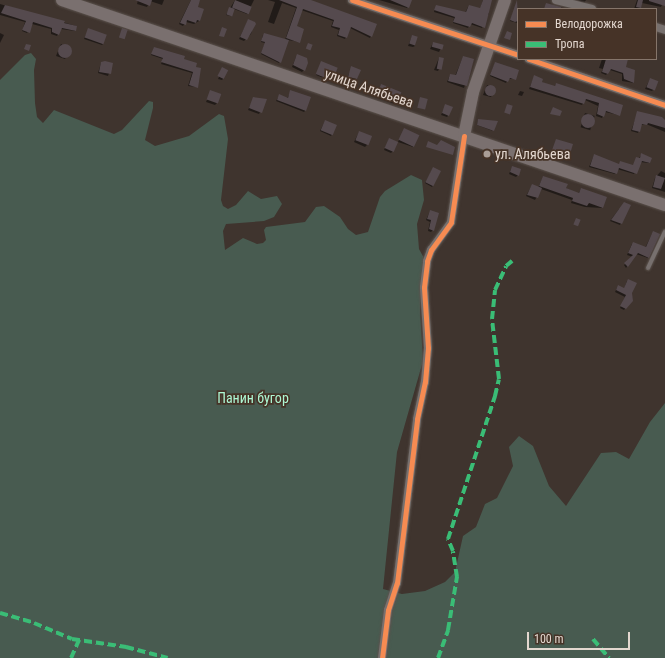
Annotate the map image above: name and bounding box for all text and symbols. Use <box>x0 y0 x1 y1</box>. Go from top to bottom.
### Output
legend <box>517 8 657 60</box>
text: Велодорожка <box>555 17 623 31</box>
text: Тропа <box>555 37 584 51</box>
street label: улица Алябьева <box>322 65 416 111</box>
place label: ул. Алябьева <box>495 146 570 162</box>
marker: ул. Алябьева <box>482 149 492 159</box>
park label: Панин бугор <box>217 390 289 406</box>
scale bar <box>529 624 632 650</box>
text: 100 m <box>534 632 564 646</box>

